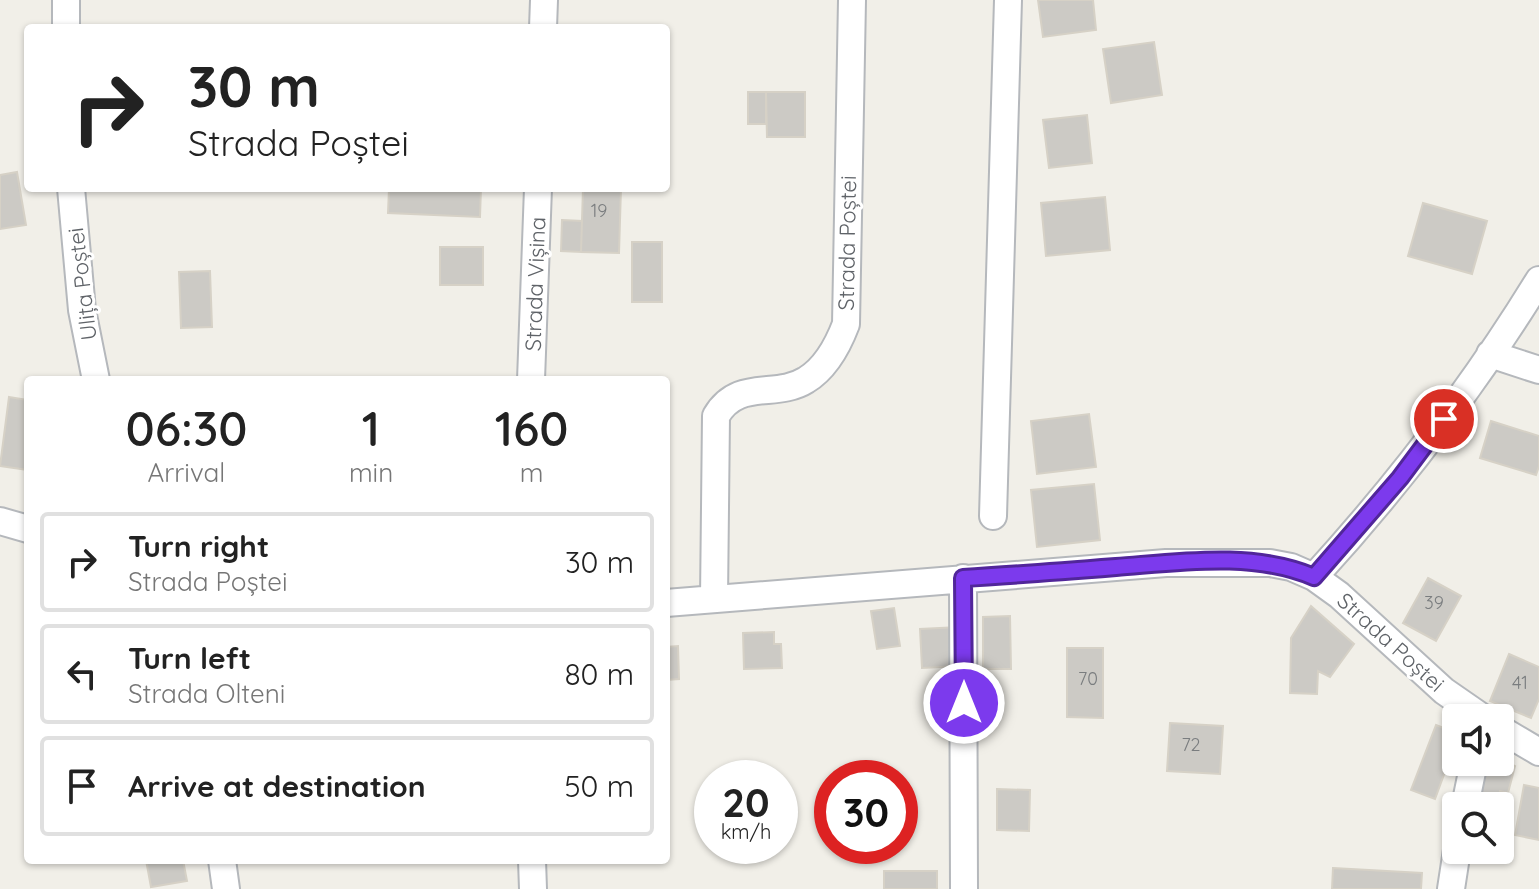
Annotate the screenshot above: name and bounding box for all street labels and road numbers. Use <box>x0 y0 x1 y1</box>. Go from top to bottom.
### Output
street label: Strada Poștei <box>832 175 862 311</box>
street label: Strada Vișina <box>519 216 551 352</box>
street label: Ulița Poștei <box>61 226 103 342</box>
street label: Strada Poștei <box>1331 586 1451 698</box>

